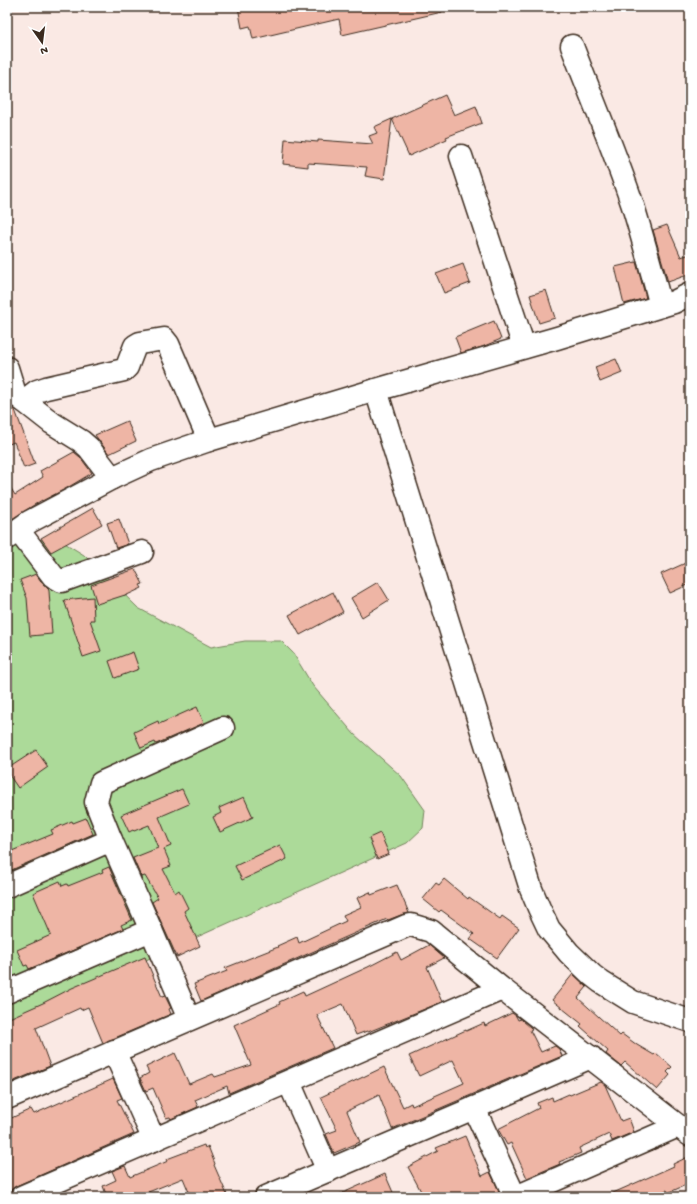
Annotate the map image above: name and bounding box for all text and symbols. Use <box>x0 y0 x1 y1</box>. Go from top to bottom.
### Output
north arrow <box>22 22 62 62</box>
text: N <box>39 43 49 56</box>

